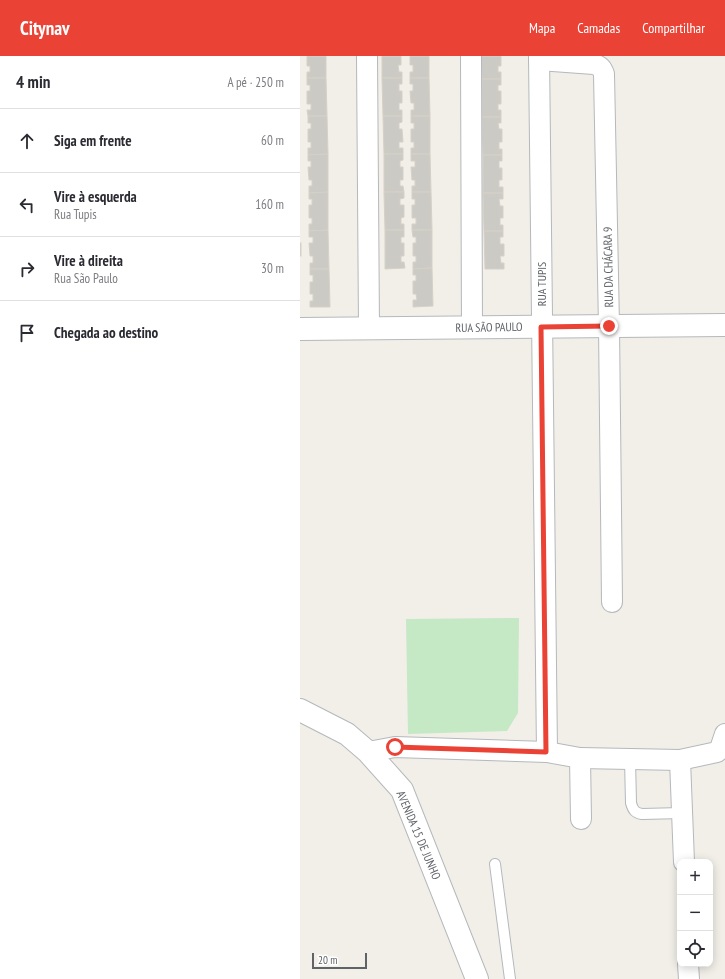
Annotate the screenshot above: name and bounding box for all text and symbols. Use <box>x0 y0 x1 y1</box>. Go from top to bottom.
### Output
text: Citynav <box>20 16 70 40</box>
text: Mapa <box>529 19 555 37</box>
text: Camadas <box>577 19 620 37</box>
text: Compartilhar <box>642 19 705 37</box>
text: 4 min <box>16 71 50 93</box>
text: A pé · 250 m <box>227 74 284 91</box>
icon: ahead <box>16 130 38 152</box>
text: Siga em frente <box>54 131 132 150</box>
text: 60 m <box>261 132 284 149</box>
text: Vire à esquerda <box>54 187 137 206</box>
icon: left <box>16 194 38 216</box>
text: 160 m <box>255 196 284 213</box>
text: Rua Tupis <box>54 206 97 223</box>
street label: RUA DA CHÁCARA 9 <box>600 227 616 307</box>
text: Vire à direita <box>54 251 123 270</box>
icon: right <box>16 258 38 280</box>
text: 30 m <box>261 260 284 277</box>
street label: RUA TUPIS <box>534 262 549 306</box>
text: Rua São Paulo <box>54 270 118 287</box>
route end <box>600 317 618 335</box>
street label: RUA SÃO PAULO <box>455 319 523 335</box>
icon: arrive <box>16 322 38 344</box>
text: Chegada ao destino <box>54 323 158 342</box>
route start <box>386 738 404 756</box>
street label: AVENIDA 15 DE JUNHO <box>394 788 445 882</box>
map controls <box>677 859 713 967</box>
button: + <box>677 859 713 895</box>
button: − <box>677 895 713 931</box>
button: locate <box>677 931 713 967</box>
scale bar <box>312 951 367 970</box>
text: 20 m <box>318 953 337 967</box>

